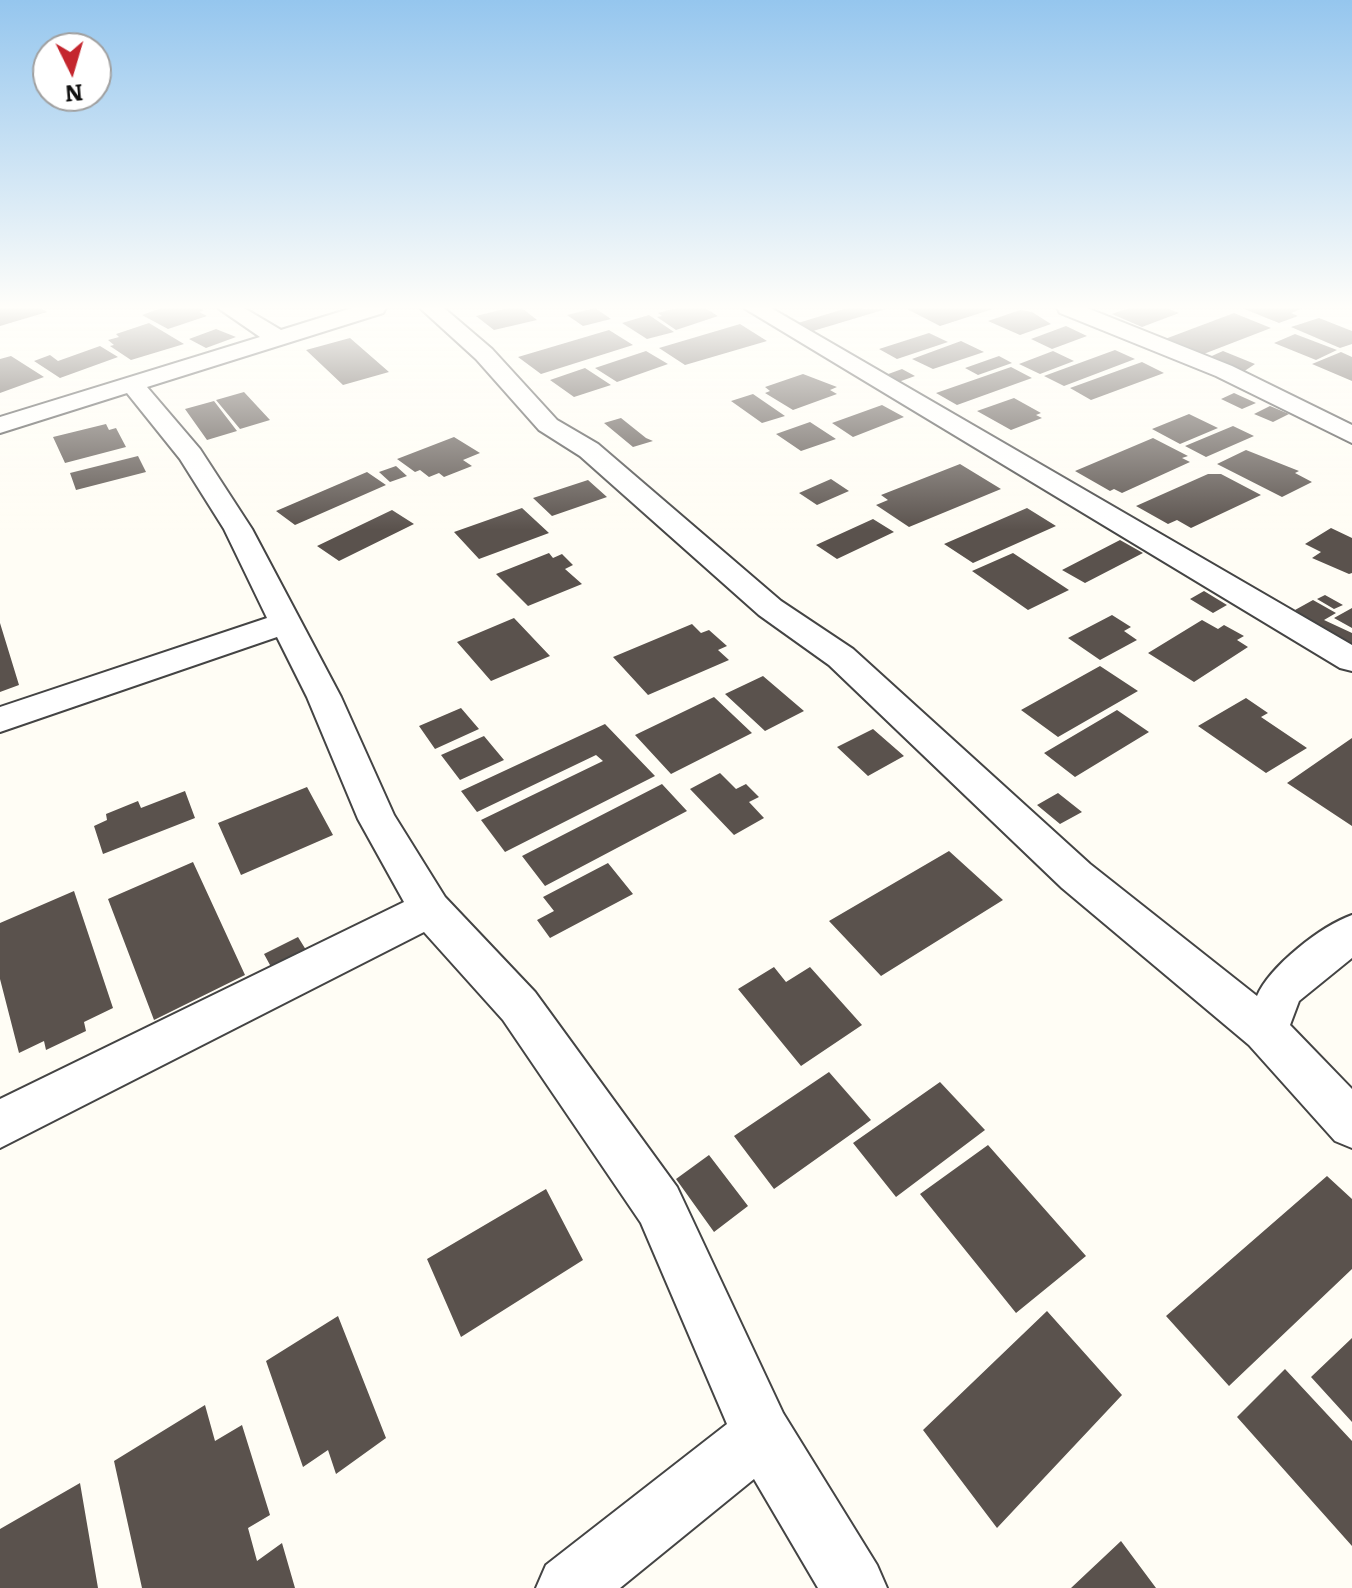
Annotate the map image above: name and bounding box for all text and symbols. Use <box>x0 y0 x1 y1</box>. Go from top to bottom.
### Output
north arrow <box>32 32 112 112</box>
text: N <box>63 77 85 112</box>

